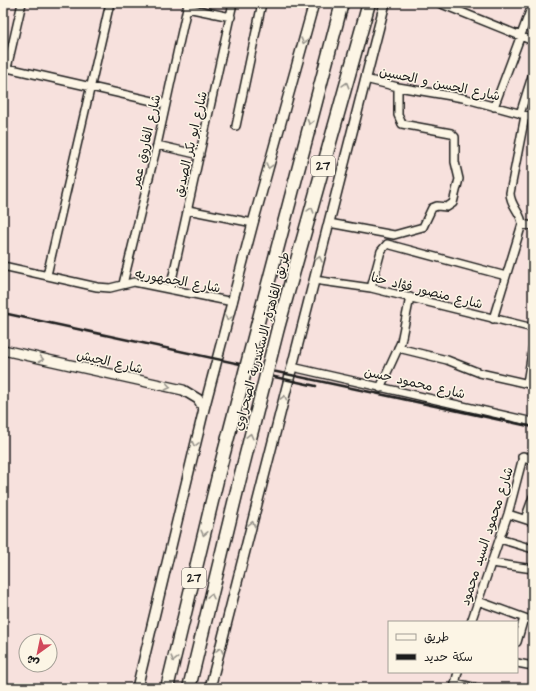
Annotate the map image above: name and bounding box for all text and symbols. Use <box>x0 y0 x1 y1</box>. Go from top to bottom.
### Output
one-way arrow <box>300 37 308 44</box>
street label: شارع الحسن و الحسين <box>378 62 502 106</box>
one-way arrow <box>341 81 350 88</box>
street label: شارع ابو بكر الصديق <box>170 89 212 199</box>
street label: شارع الفاروق عمر <box>126 93 165 191</box>
one-way arrow <box>306 118 315 125</box>
road number: 27 <box>311 156 335 176</box>
one-way arrow <box>265 162 274 169</box>
one-way arrow <box>306 206 315 213</box>
street label: طريق القاهرة, الاسكندرية الصحراوي <box>229 250 295 433</box>
one-way arrow <box>315 255 323 262</box>
street label: شارع الجمهوريه <box>134 265 222 297</box>
street label: شارع منصور فؤاد حنا <box>369 268 485 314</box>
one-way arrow <box>224 315 233 322</box>
street label: شارع الجيش <box>75 346 145 378</box>
one-way arrow <box>38 354 44 362</box>
street label: شارع محمود حسن <box>362 363 467 403</box>
one-way arrow <box>165 383 171 391</box>
one-way arrow <box>280 395 288 402</box>
one-way arrow <box>246 433 254 439</box>
one-way arrow <box>192 441 200 447</box>
street label: شارع محمود السيد محمود <box>456 465 518 608</box>
one-way arrow <box>248 521 256 528</box>
one-way arrow <box>201 530 209 536</box>
road number: 27 <box>182 568 206 588</box>
one-way arrow <box>206 592 215 599</box>
legend <box>388 621 518 673</box>
text: طريق <box>424 629 449 646</box>
north arrow <box>18 633 58 673</box>
one-way arrow <box>215 647 224 654</box>
text: سكة حديد <box>424 649 473 666</box>
text: ش <box>24 651 42 671</box>
one-way arrow <box>170 656 179 663</box>

